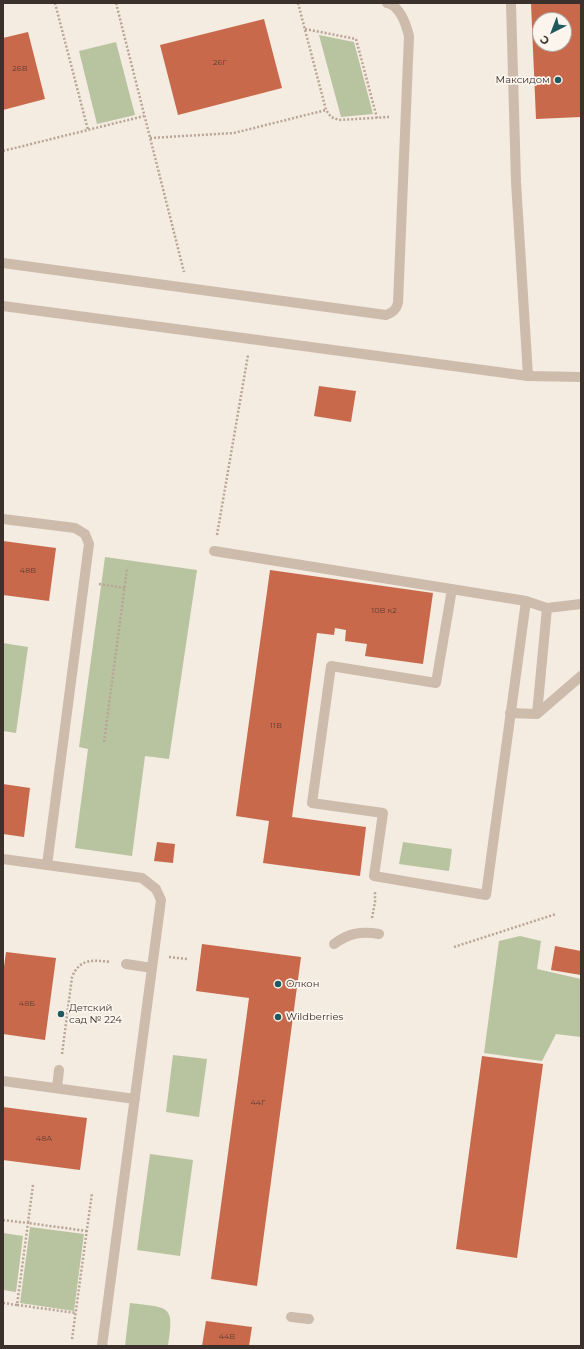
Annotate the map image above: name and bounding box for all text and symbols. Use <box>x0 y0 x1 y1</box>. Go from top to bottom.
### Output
north arrow <box>532 12 572 52</box>
text: С <box>537 32 552 48</box>
house number: 26Г <box>213 58 227 68</box>
house number: 26В <box>12 64 28 74</box>
place label: Максидом <box>496 74 550 86</box>
marker: Максидом <box>553 75 563 85</box>
house number: 48В <box>20 566 36 576</box>
house number: 10В к2 <box>371 606 397 616</box>
house number: 11В <box>270 721 282 731</box>
place label: Олкон <box>286 978 319 990</box>
marker: Олкон <box>273 979 283 989</box>
house number: 48Б <box>19 999 35 1009</box>
place label: Детский сад № 224 <box>69 1002 122 1026</box>
marker: Детский сад № 224 <box>56 1009 66 1019</box>
place label: Wildberries <box>286 1011 343 1023</box>
marker: Wildberries <box>273 1012 283 1022</box>
house number: 44Г <box>250 1098 266 1108</box>
house number: 48А <box>36 1134 52 1144</box>
house number: 44В <box>219 1332 235 1342</box>

